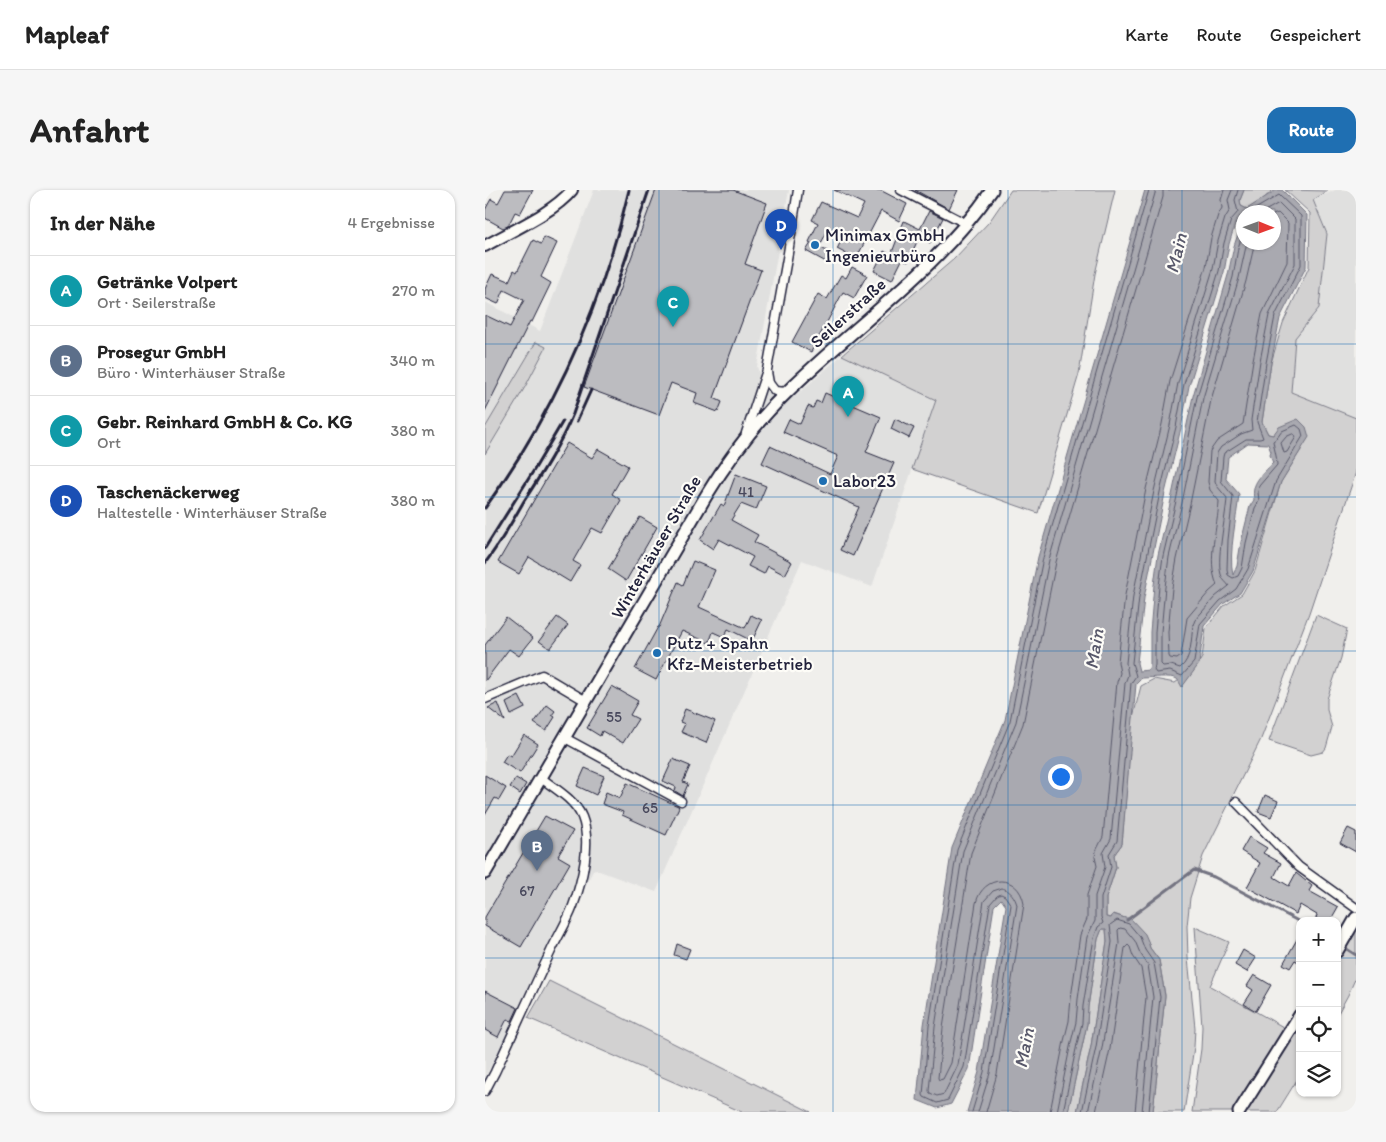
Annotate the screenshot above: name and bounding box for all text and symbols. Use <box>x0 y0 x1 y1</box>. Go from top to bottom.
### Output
text: Mapleaf <box>25 20 109 49</box>
text: Karte <box>1125 24 1168 46</box>
text: Route <box>1196 24 1242 46</box>
text: Gespeichert <box>1270 24 1361 46</box>
button: Route <box>1267 107 1356 153</box>
text: Anfahrt <box>30 109 149 151</box>
north arrow <box>1236 205 1281 250</box>
pin: D <box>765 209 797 250</box>
text: In der Nähe <box>50 210 155 235</box>
text: 4 Ergebnisse <box>347 213 435 232</box>
place label: Minimax GmbH Ingenieurbüro <box>825 224 945 267</box>
water label: Main <box>1160 230 1192 275</box>
marker: Minimax GmbH Ingenieurbüro <box>809 239 821 251</box>
text: Getränke Volpert <box>97 270 237 293</box>
street label: Seilerstraße <box>806 273 890 353</box>
text: A <box>61 281 71 300</box>
text: 270 m <box>392 281 435 300</box>
pin: C <box>657 286 689 327</box>
text: Ort · Seilerstraße <box>97 293 216 312</box>
text: Prosegur GmbH <box>97 340 226 363</box>
text: B <box>61 351 71 370</box>
text: 340 m <box>390 351 435 370</box>
text: Büro · Winterhäuser Straße <box>97 363 286 382</box>
pin: A <box>832 376 864 417</box>
text: Gebr. Reinhard GmbH & Co. KG <box>97 410 353 433</box>
text: C <box>61 421 71 440</box>
text: 380 m <box>391 421 435 440</box>
text: Ort <box>97 433 121 452</box>
place label: Labor23 <box>833 470 896 492</box>
street label: Winterhäuser Straße <box>606 471 706 623</box>
marker: Labor23 <box>817 475 829 487</box>
text: Taschenäckerweg <box>97 480 239 503</box>
house number: 41 <box>738 483 754 501</box>
text: D <box>61 491 71 510</box>
text: 380 m <box>391 491 435 510</box>
text: Haltestelle · Winterhäuser Straße <box>97 503 327 522</box>
water label: Main <box>1079 627 1109 671</box>
place label: Putz + Spahn Kfz-Meisterbetrieb <box>667 632 813 675</box>
marker: Putz + Spahn Kfz-Meisterbetrieb <box>651 647 663 659</box>
house number: 55 <box>606 708 622 726</box>
your location <box>1048 764 1074 790</box>
house number: 65 <box>642 799 658 817</box>
pin: B <box>521 830 553 871</box>
house number: 67 <box>519 882 535 900</box>
map controls <box>1296 917 1341 1097</box>
button: + <box>1296 917 1341 962</box>
button: − <box>1296 962 1341 1007</box>
button: locate <box>1296 1007 1341 1052</box>
water label: Main <box>1009 1026 1039 1070</box>
button: layers <box>1296 1052 1341 1097</box>

